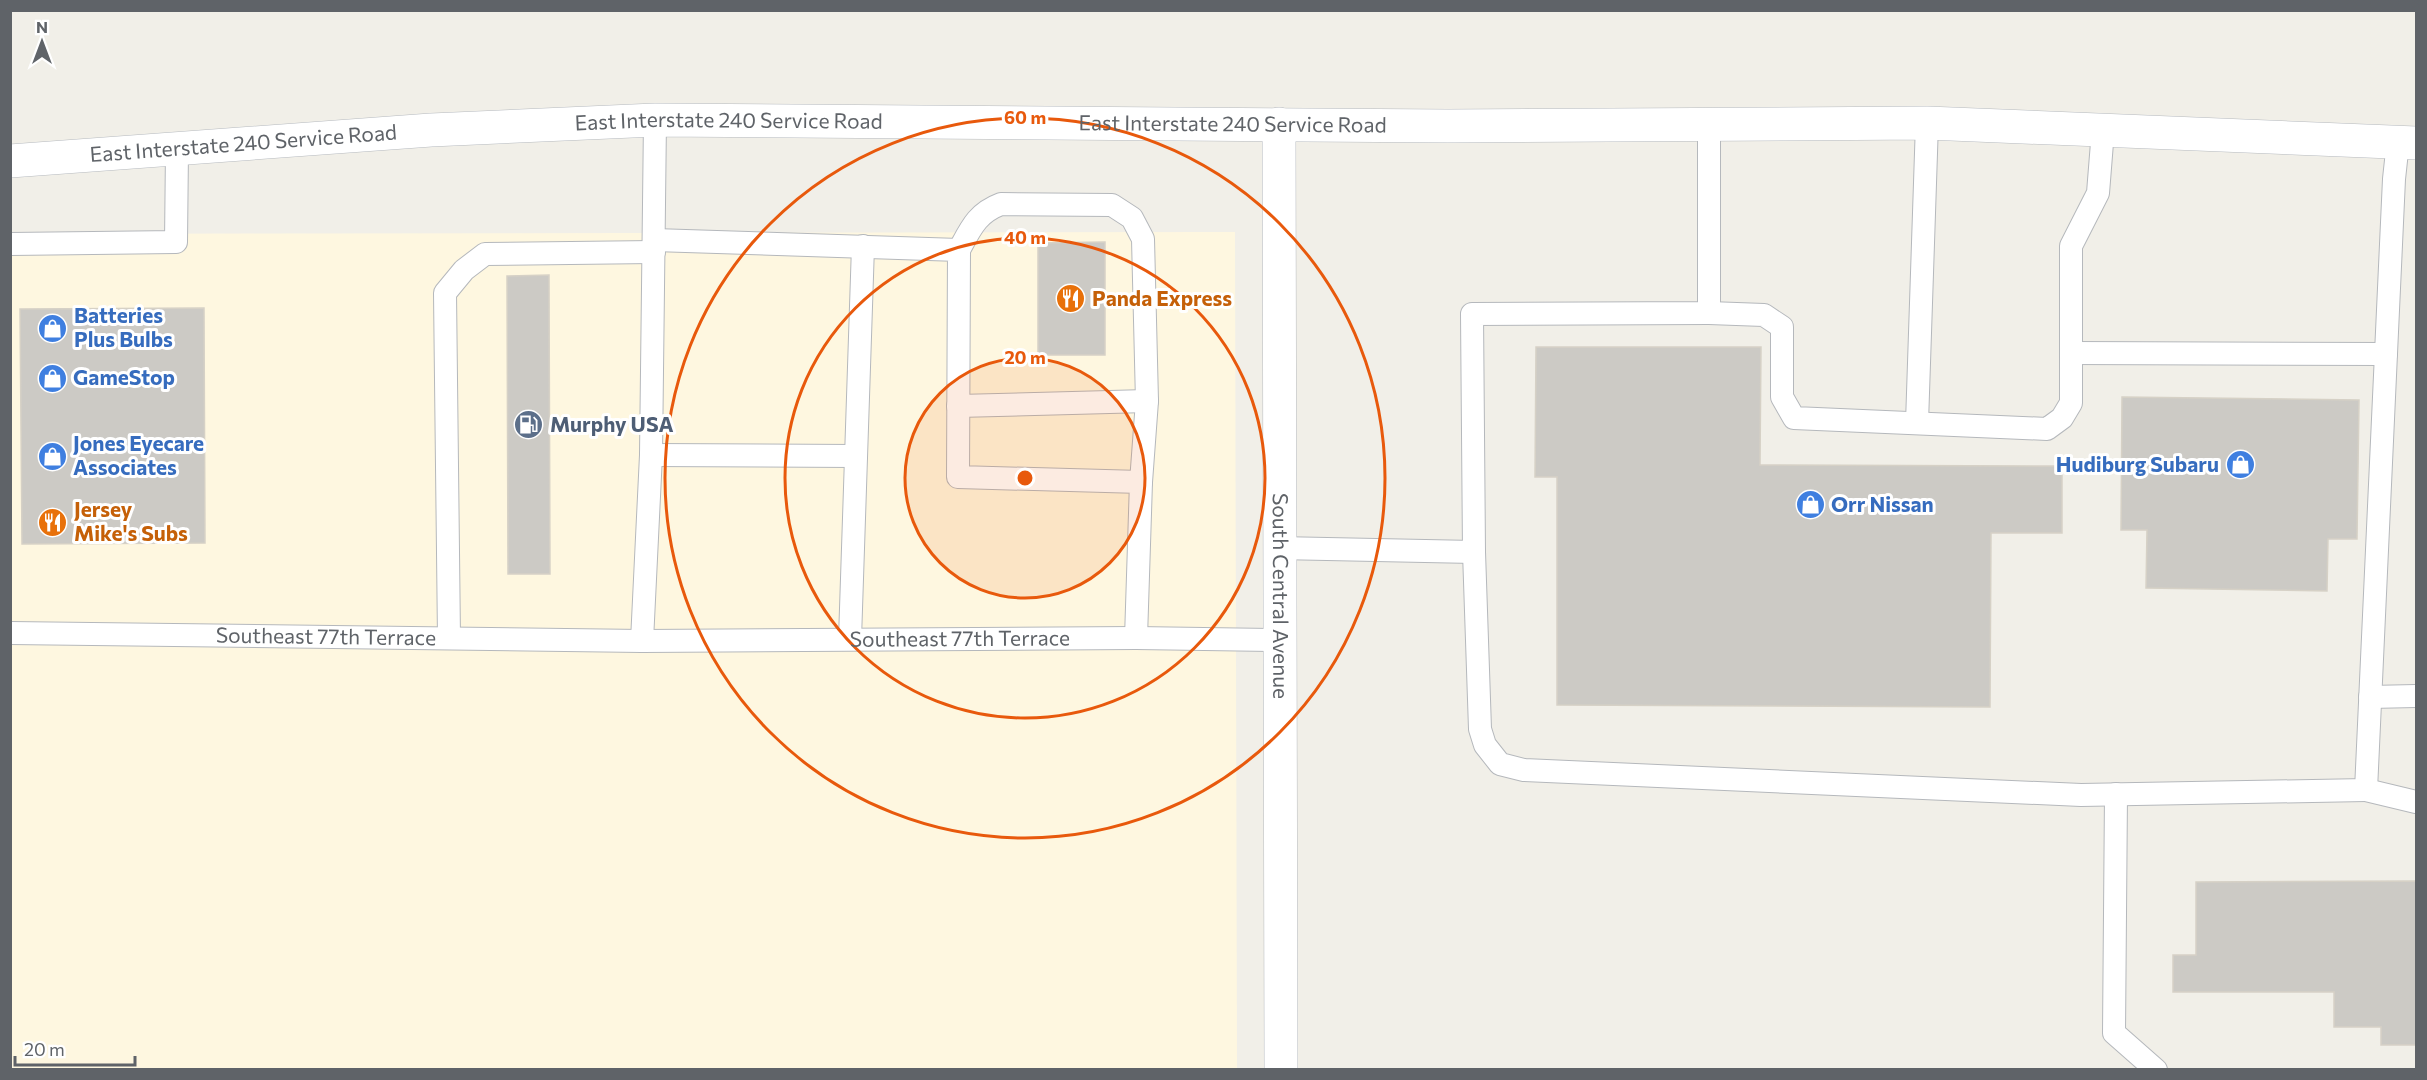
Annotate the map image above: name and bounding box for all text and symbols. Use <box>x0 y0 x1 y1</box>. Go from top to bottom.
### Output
north arrow <box>12 12 72 72</box>
text: N <box>36 17 48 36</box>
street label: East Interstate 240 Service Road <box>574 106 883 135</box>
text: 60 m <box>1004 106 1046 128</box>
street label: East Interstate 240 Service Road <box>1079 109 1387 137</box>
street label: East Interstate 240 Service Road <box>89 119 398 166</box>
text: 40 m <box>1004 226 1046 248</box>
restaurant icon: Panda Express <box>1055 283 1087 315</box>
place label: Panda Express <box>1092 285 1232 310</box>
place label: Batteries Plus Bulbs <box>74 302 173 351</box>
shop icon: Batteries Plus Bulbs <box>37 312 69 344</box>
text: 20 m <box>1004 346 1046 368</box>
shop icon: GameStop <box>36 362 68 394</box>
place label: GameStop <box>73 364 175 389</box>
fuel station icon: Murphy USA <box>513 409 545 441</box>
place label: Murphy USA <box>550 411 674 436</box>
place label: Jones Eyecare Associates <box>73 430 204 479</box>
shop icon: Jones Eyecare Associates <box>36 440 68 472</box>
shop icon: Hudiburg Subaru <box>2224 449 2256 481</box>
place label: Hudiburg Subaru <box>2056 451 2219 476</box>
centre of rings <box>1015 468 1035 488</box>
shop icon: Orr Nissan <box>1794 489 1826 521</box>
place label: Orr Nissan <box>1831 491 1934 516</box>
street label: South Central Avenue <box>1269 493 1294 699</box>
place label: Jersey Mike's Subs <box>74 496 188 545</box>
restaurant icon: Jersey Mike's Subs <box>37 506 69 538</box>
street label: Southeast 77th Terrace <box>216 622 436 649</box>
street label: Southeast 77th Terrace <box>850 624 1070 651</box>
scale bar <box>15 1029 135 1067</box>
text: 20 m <box>24 1038 65 1060</box>

